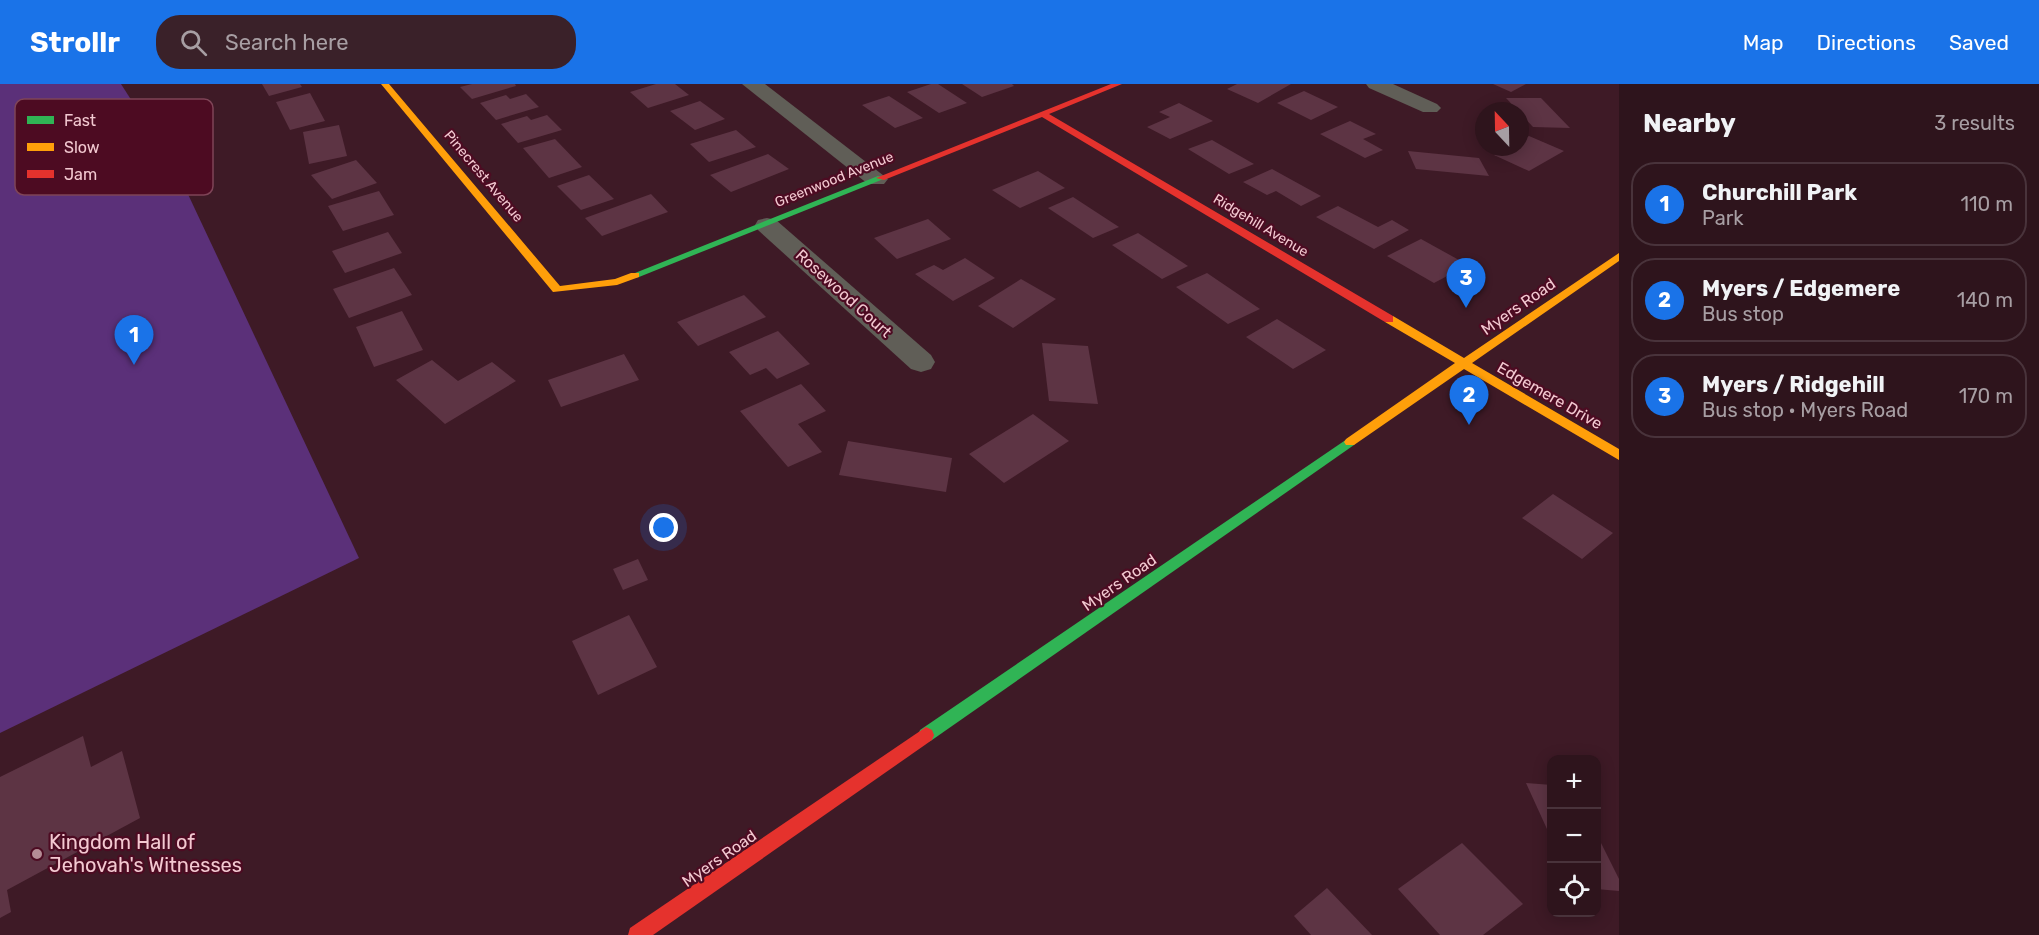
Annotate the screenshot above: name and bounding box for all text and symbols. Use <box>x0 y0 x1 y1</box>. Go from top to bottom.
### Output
search box <box>156 15 576 69</box>
text: Strollr <box>30 26 120 59</box>
icon: search <box>177 26 210 59</box>
text: Search here <box>225 29 348 56</box>
text: Map <box>1743 30 1784 55</box>
text: Directions <box>1817 30 1916 55</box>
text: Saved <box>1949 30 2009 55</box>
legend <box>15 99 213 195</box>
north arrow <box>1475 102 1529 156</box>
text: Nearby <box>1643 108 1736 139</box>
text: Fast <box>64 111 96 130</box>
text: 3 results <box>1934 111 2015 135</box>
street label: Pinecrest Avenue <box>440 127 527 226</box>
text: Slow <box>64 138 100 157</box>
street label: Greenwood Avenue <box>772 148 896 211</box>
text: Jam <box>64 165 97 184</box>
text: Churchill Park <box>1702 179 1857 206</box>
street label: Ridgehill Avenue <box>1210 190 1311 261</box>
text: 1 <box>1660 192 1669 216</box>
text: 110 m <box>1961 192 2013 216</box>
text: Park <box>1702 206 1744 230</box>
street label: Rosewood Court <box>792 245 896 341</box>
pin: 3 <box>1446 258 1486 308</box>
street label: Myers Road <box>1477 274 1559 339</box>
text: Myers / Edgemere <box>1702 275 1900 302</box>
text: 2 <box>1658 288 1671 312</box>
text: 140 m <box>1957 288 2013 312</box>
text: Bus stop <box>1702 302 1784 326</box>
pin: 1 <box>114 316 154 365</box>
street label: Edgemere Drive <box>1494 358 1606 433</box>
text: Myers / Ridgehill <box>1702 371 1885 398</box>
pin: 2 <box>1450 376 1488 425</box>
text: 3 <box>1658 384 1671 408</box>
text: 170 m <box>1959 384 2013 408</box>
text: Bus stop · Myers Road <box>1702 398 1908 422</box>
your location <box>649 513 678 542</box>
street label: Myers Road <box>1078 550 1160 615</box>
map controls <box>1547 755 1601 917</box>
button: + <box>1547 755 1601 809</box>
button: − <box>1547 809 1601 863</box>
street label: Myers Road <box>678 826 760 891</box>
place label: Kingdom Hall of Jehovah's Witnesses <box>49 830 242 877</box>
marker: Kingdom Hall of Jehovah's Witnesses <box>30 847 44 861</box>
button: locate <box>1547 863 1601 917</box>

